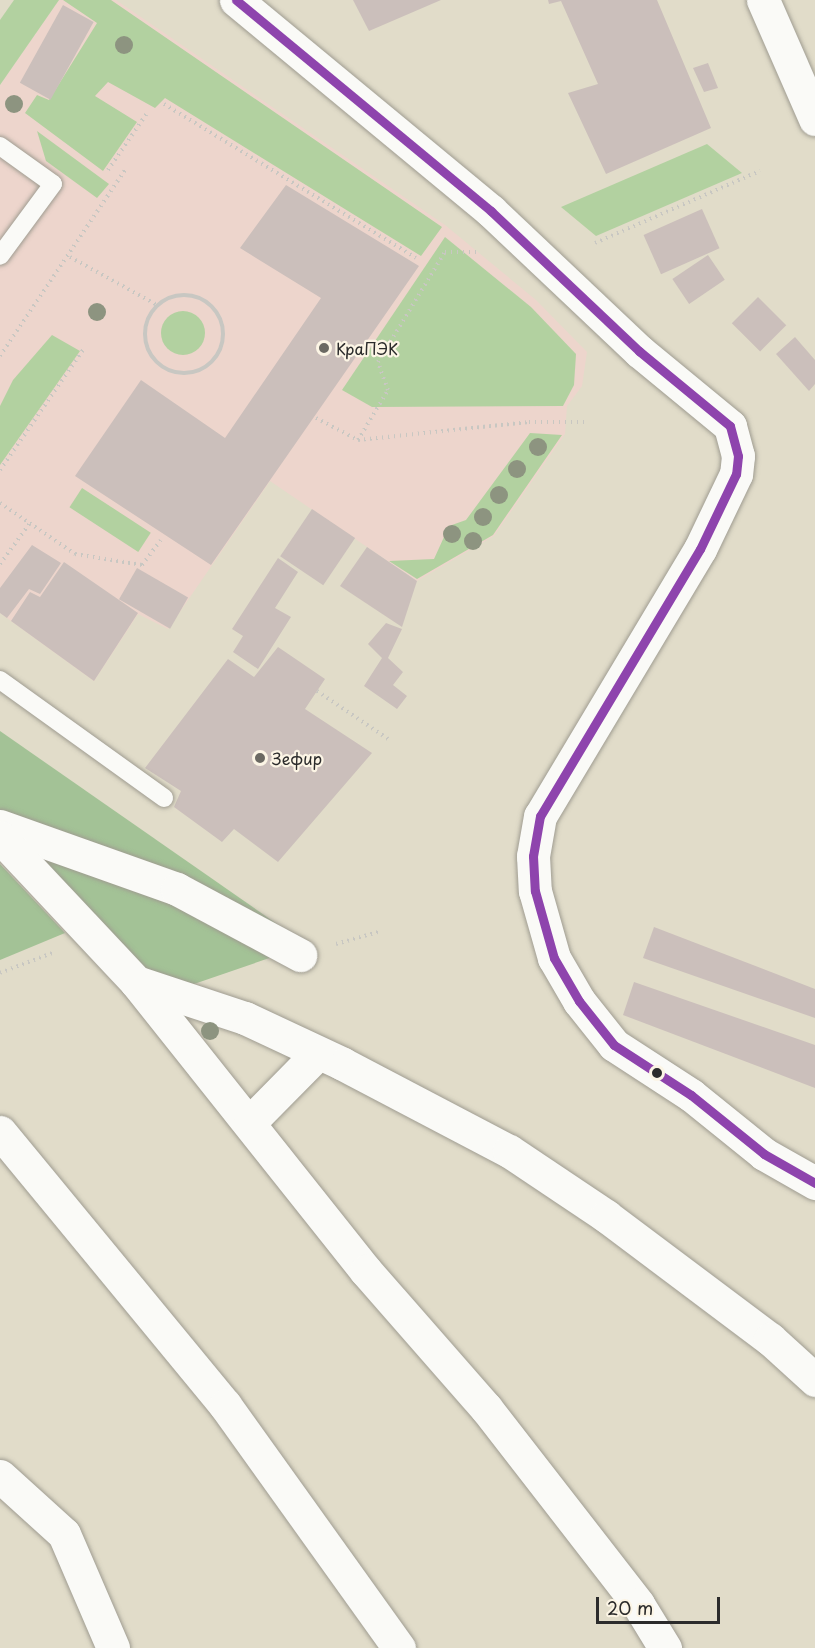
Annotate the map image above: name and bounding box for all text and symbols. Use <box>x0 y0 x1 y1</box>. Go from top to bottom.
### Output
place label: КраПЭК <box>336 338 398 358</box>
marker: КраПЭК <box>317 341 331 355</box>
place label: Зефир <box>272 748 322 768</box>
marker: Зефир <box>253 751 267 765</box>
unlabelled marker <box>651 1067 663 1079</box>
scale bar <box>599 1585 724 1623</box>
text: 20 m <box>607 1594 653 1621</box>

